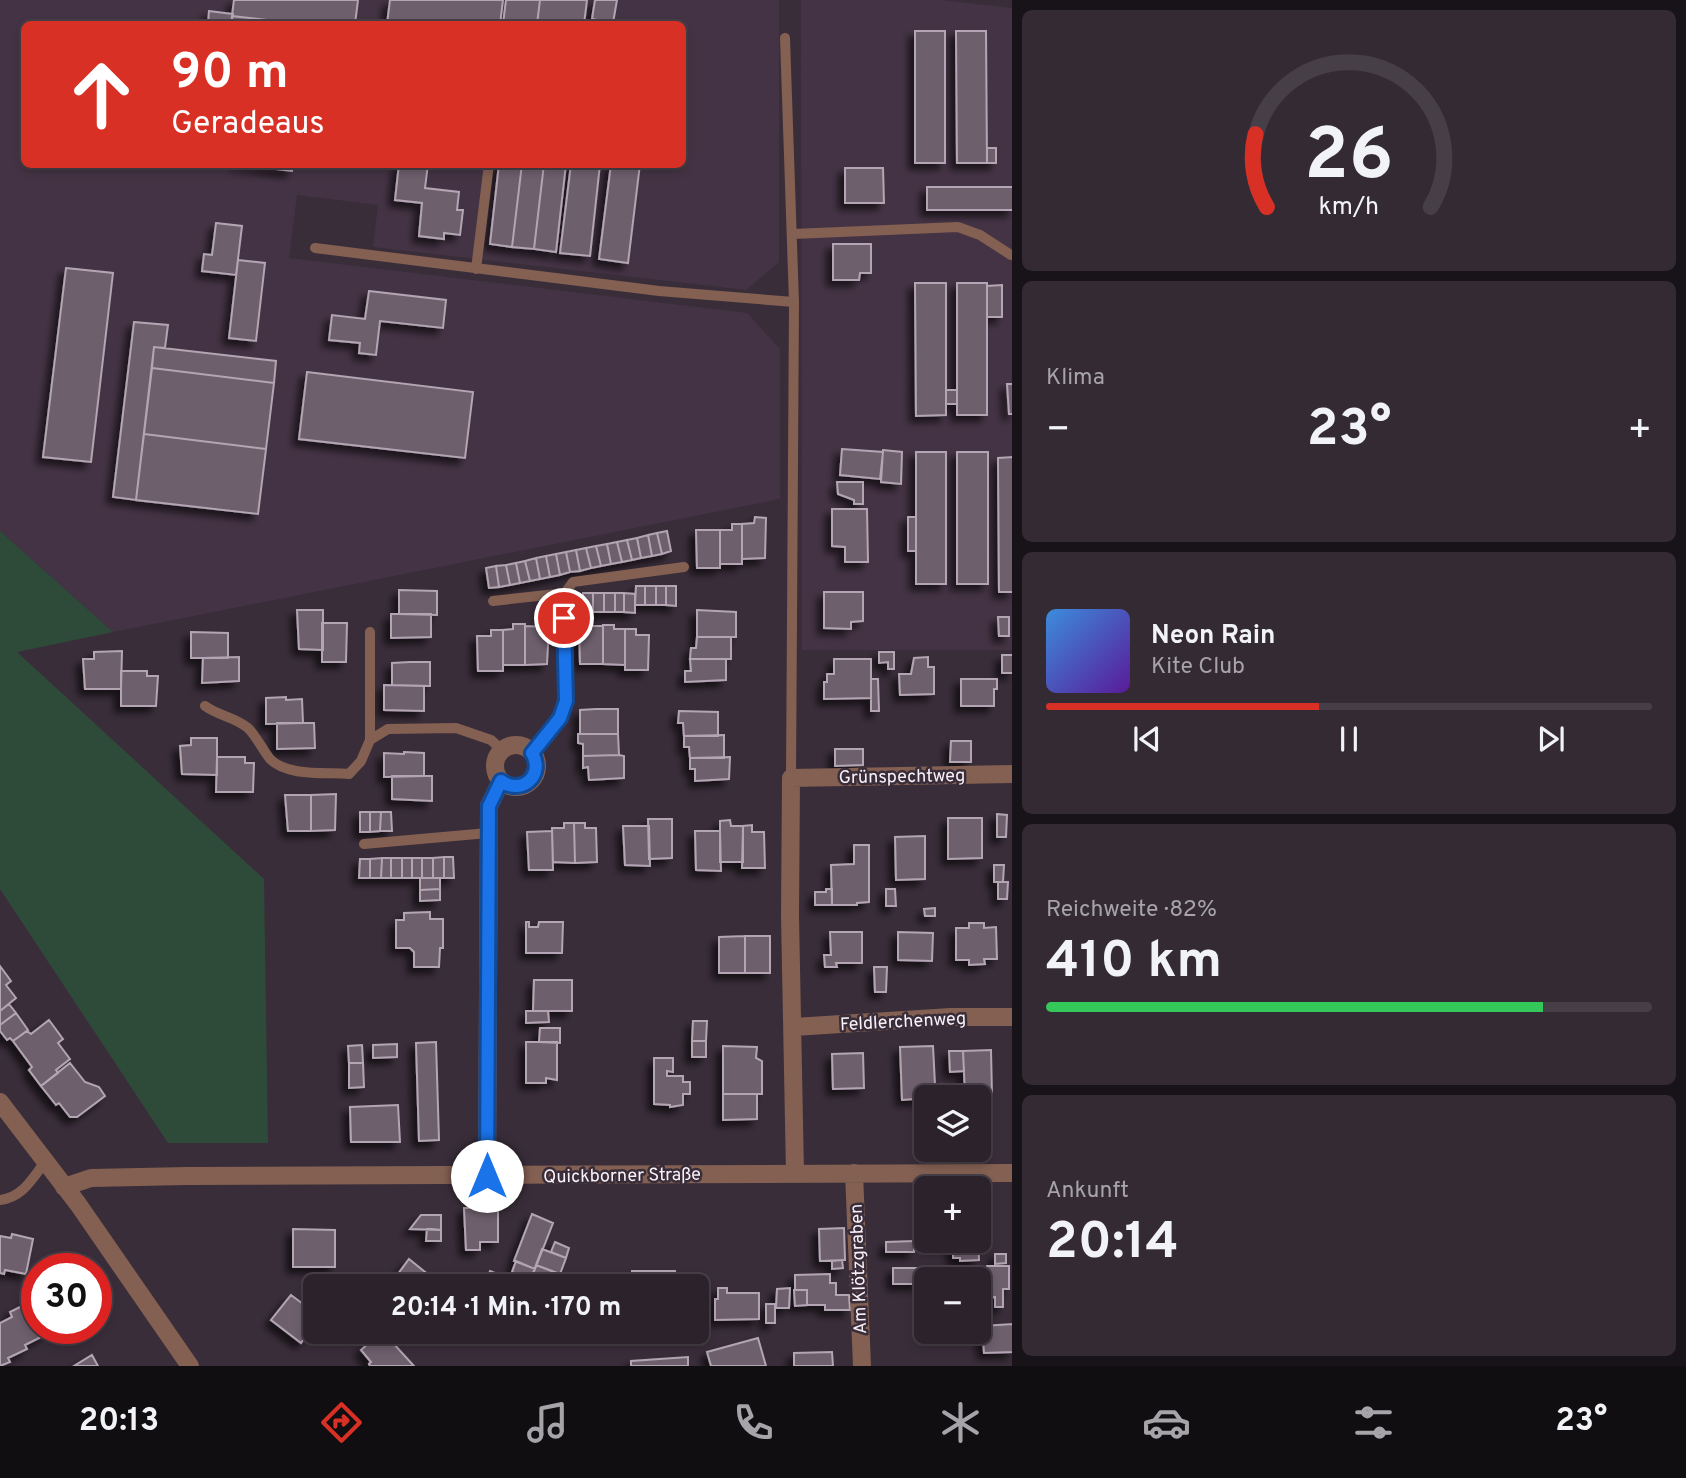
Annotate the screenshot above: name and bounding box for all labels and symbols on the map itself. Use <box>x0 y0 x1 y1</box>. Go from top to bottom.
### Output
pin <box>534 588 594 648</box>
street label: Grünspechtweg <box>838 765 966 790</box>
street label: Feldlerchenweg <box>839 1008 967 1037</box>
position arrow <box>450 1139 524 1213</box>
street label: Quickborner Straße <box>543 1164 701 1189</box>
street label: Am Klötzgraben <box>846 1203 873 1335</box>
speed limit sign: 30 <box>21 1253 112 1344</box>

